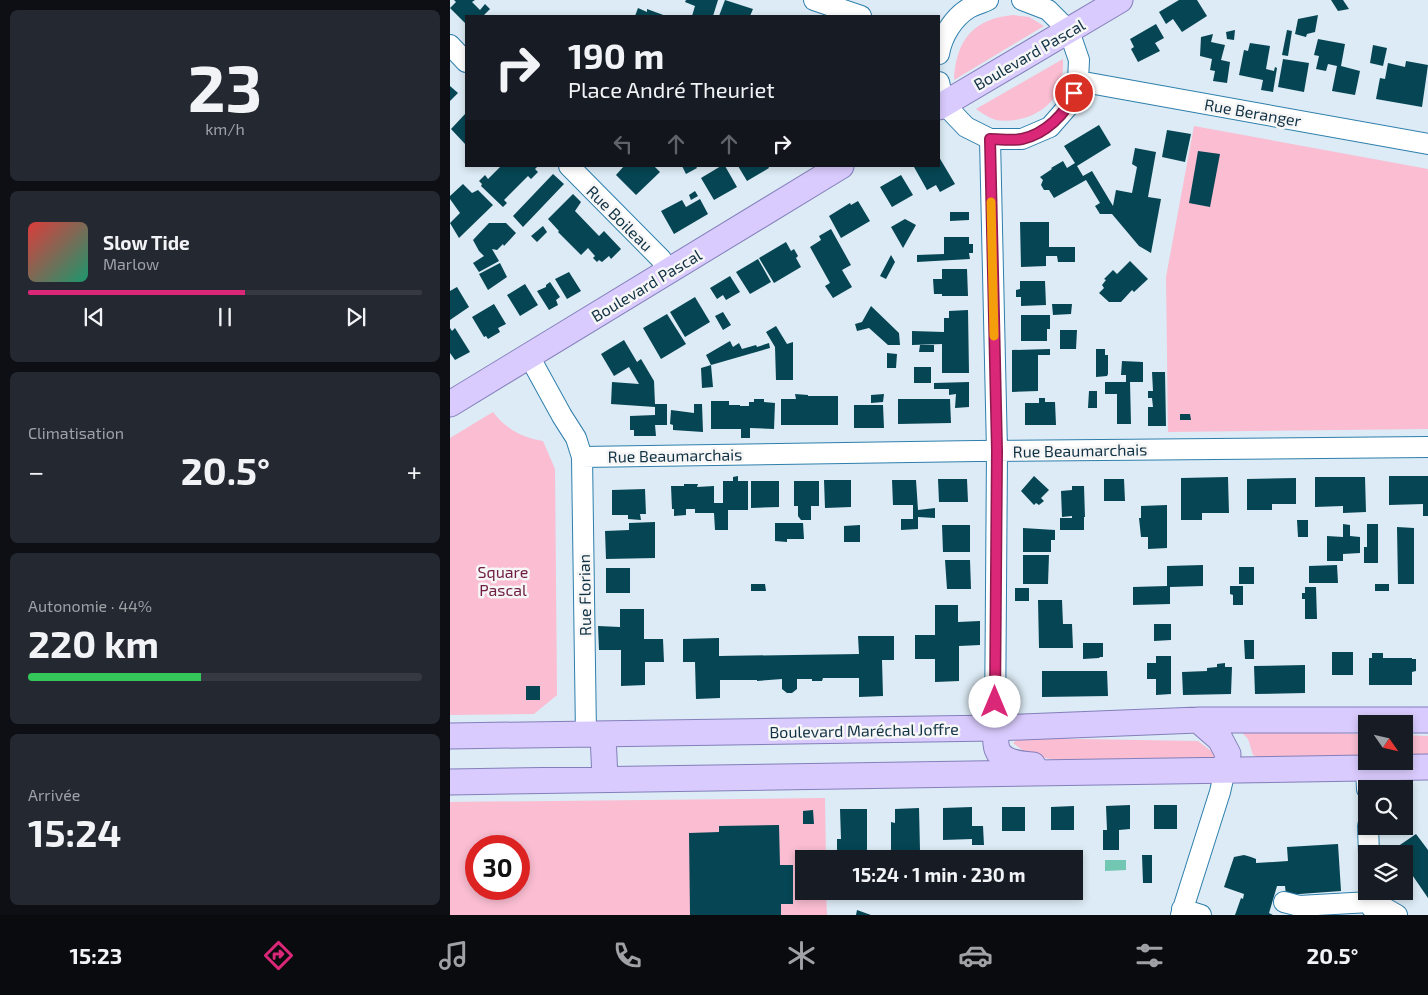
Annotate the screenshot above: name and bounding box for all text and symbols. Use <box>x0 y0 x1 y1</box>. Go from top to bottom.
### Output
street label: Boulevard Pascal <box>970 14 1088 94</box>
text: 190 m <box>568 34 664 76</box>
icon: right <box>485 35 550 100</box>
text: 23 <box>188 47 262 125</box>
pin <box>1053 72 1095 114</box>
text: Place André Theuriet <box>568 76 775 102</box>
icon: arrive <box>1060 79 1088 107</box>
street label: Rue Beranger <box>1203 94 1303 130</box>
text: km/h <box>205 119 245 138</box>
icon: left <box>609 130 637 158</box>
icon: ahead <box>662 130 690 158</box>
icon: ahead <box>715 130 743 158</box>
icon: right <box>768 130 796 158</box>
street label: Rue Boileau <box>583 181 657 255</box>
text: Slow Tide <box>103 231 190 254</box>
street label: Boulevard Pascal <box>587 244 705 325</box>
text: Marlow <box>103 254 159 273</box>
icon: previous <box>80 303 108 331</box>
icon: pause <box>211 303 239 331</box>
icon: next <box>342 303 370 331</box>
text: Climatisation <box>28 423 124 442</box>
street label: Rue Beaumarchais <box>1013 439 1147 461</box>
street label: Rue Beaumarchais <box>608 444 742 466</box>
text: 20.5° <box>181 447 270 493</box>
text: − <box>28 454 44 488</box>
text: + <box>407 454 422 488</box>
street label: Rue Florian <box>574 554 594 636</box>
park label: Square Pascal <box>478 562 528 599</box>
text: Autonomie · 44% <box>28 596 152 615</box>
text: 220 km <box>28 620 159 666</box>
position arrow <box>968 675 1020 727</box>
north arrow <box>1358 715 1412 770</box>
map controls <box>1358 715 1413 900</box>
street label: Boulevard Maréchal Joffre <box>769 719 959 741</box>
button: search <box>1358 780 1413 835</box>
text: Arrivée <box>28 785 80 804</box>
text: 15:24 <box>28 809 121 855</box>
speed limit sign: 30 <box>465 835 530 900</box>
button: layers <box>1358 845 1413 900</box>
text: 15:24 · 1 min · 230 m <box>852 863 1026 886</box>
icon: directions <box>261 938 296 973</box>
icon: music <box>436 938 471 973</box>
icon: phone <box>610 938 645 973</box>
icon: climate <box>784 938 819 973</box>
icon: car <box>958 938 993 973</box>
icon: filters <box>1132 938 1167 973</box>
text: 15:23 <box>70 942 122 968</box>
text: 20.5° <box>1307 942 1358 968</box>

